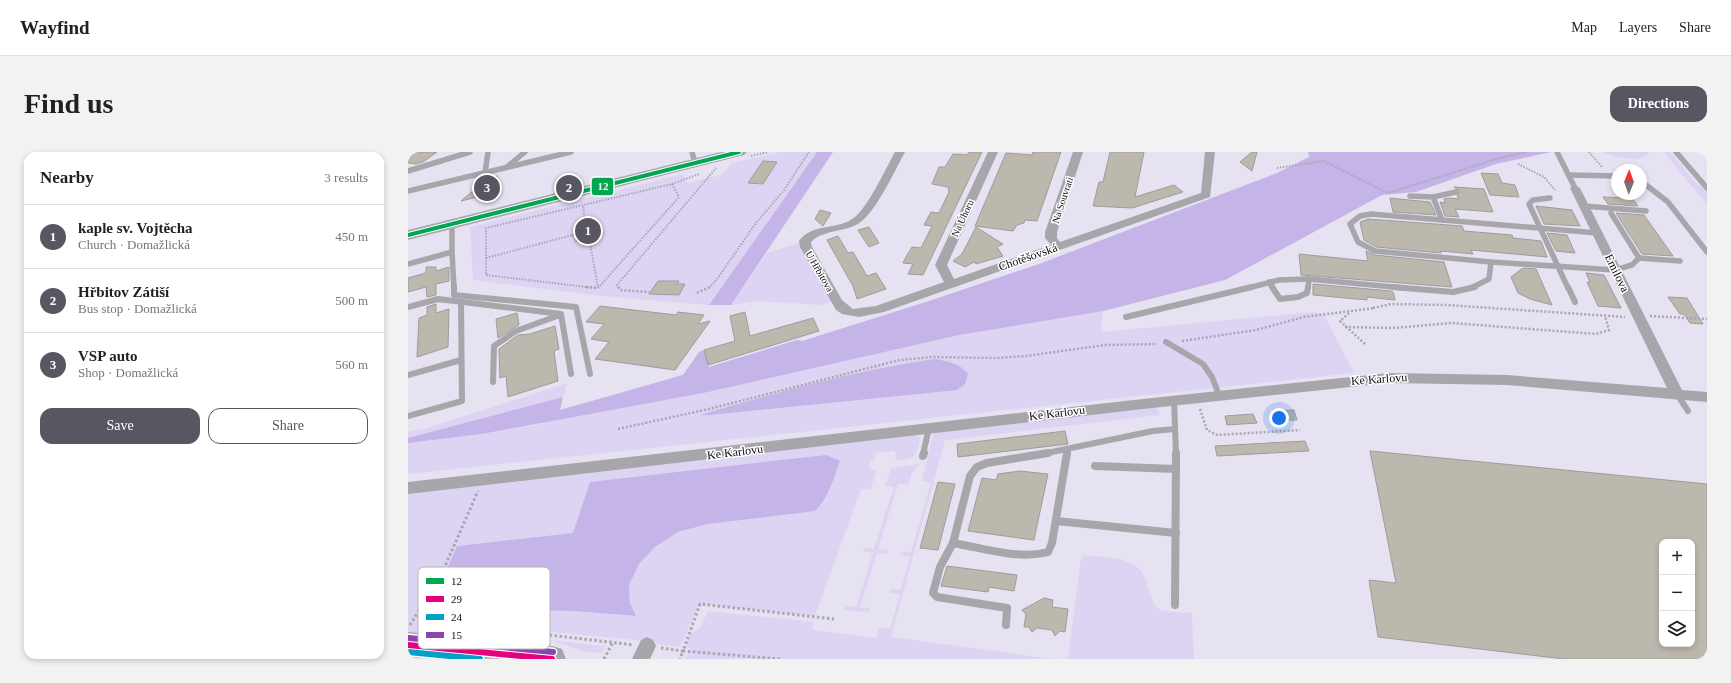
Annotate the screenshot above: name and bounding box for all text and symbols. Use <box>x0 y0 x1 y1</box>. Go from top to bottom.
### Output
text: Wayfind <box>20 17 90 38</box>
text: Map <box>1571 20 1597 35</box>
text: Layers <box>1619 20 1657 35</box>
text: Share <box>1679 20 1711 35</box>
button: Directions <box>1610 86 1707 122</box>
text: Find us <box>24 88 114 119</box>
north arrow <box>1611 164 1647 200</box>
text: Nearby <box>40 168 94 187</box>
text: 3 results <box>324 170 368 185</box>
pin: 3 <box>474 173 500 203</box>
pin: 2 <box>556 173 582 203</box>
street label: Na Souvrati <box>1050 175 1075 225</box>
line badge: 12 <box>591 177 614 196</box>
text: 12 <box>598 180 609 192</box>
street label: Na Úhoru <box>949 198 976 239</box>
pin: 1 <box>575 216 601 246</box>
text: kaple sv. Vojtěcha <box>78 220 193 236</box>
text: 1 <box>50 229 56 244</box>
text: 450 m <box>335 229 368 244</box>
text: Church · Domažlická <box>78 237 190 252</box>
street label: Chotěšovská <box>997 240 1060 274</box>
street label: U Hřbitova <box>803 249 836 294</box>
street label: Emilova <box>1602 252 1632 295</box>
text: Hřbitov Zátiší <box>78 284 169 300</box>
text: 2 <box>50 293 56 308</box>
text: 500 m <box>335 293 368 308</box>
text: Bus stop · Domažlická <box>78 301 197 316</box>
text: VSP auto <box>78 348 138 364</box>
text: 3 <box>50 357 56 372</box>
text: 560 m <box>335 357 368 372</box>
text: Shop · Domažlická <box>78 365 178 380</box>
street label: Ke Karlovu <box>1350 370 1408 388</box>
street label: Ke Karlovu <box>1028 403 1086 423</box>
button: Save <box>40 408 200 444</box>
button: Share <box>208 408 368 444</box>
your location <box>1269 408 1289 428</box>
street label: Ke Karlovu <box>706 442 764 462</box>
map controls <box>1659 539 1695 647</box>
button: + <box>1659 539 1695 575</box>
legend <box>418 567 550 649</box>
text: 12 <box>451 575 462 587</box>
button: − <box>1659 575 1695 611</box>
text: 29 <box>451 593 463 605</box>
text: 24 <box>451 611 463 623</box>
button: layers <box>1659 611 1695 647</box>
text: 15 <box>451 629 463 641</box>

